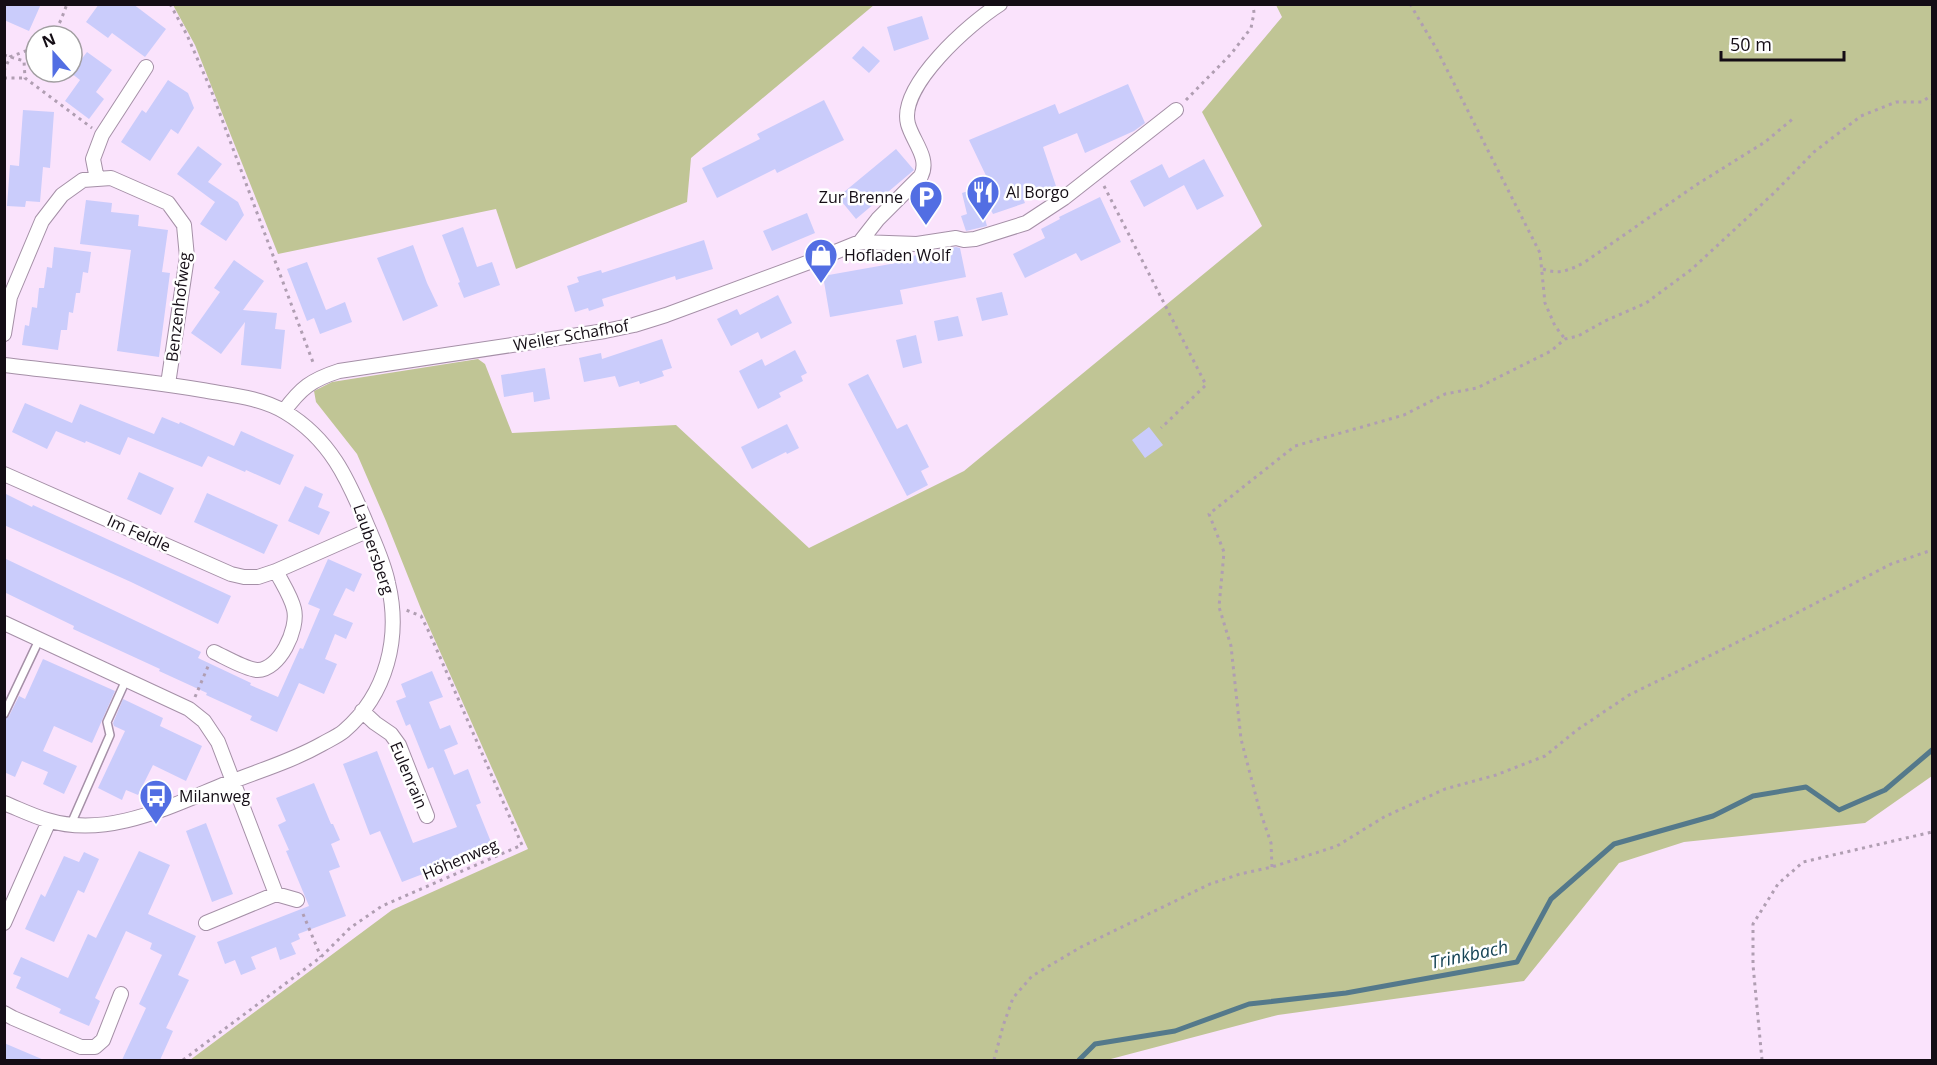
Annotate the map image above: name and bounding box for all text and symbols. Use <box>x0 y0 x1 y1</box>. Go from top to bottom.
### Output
north arrow <box>24 24 84 84</box>
scale bar <box>1721 24 1844 62</box>
text: N <box>39 27 59 53</box>
text: 50 m <box>1730 32 1772 56</box>
restaurant icon: Al Borgo <box>965 174 1001 221</box>
parking icon: Zur Brenne <box>908 179 944 226</box>
place label: Al Borgo <box>1006 181 1069 203</box>
place label: Zur Brenne <box>819 186 903 208</box>
shop icon: Hofladen Wolf <box>803 237 839 284</box>
place label: Hofladen Wolf <box>844 244 952 266</box>
street label: Benzenhofweg <box>160 251 196 363</box>
street label: Weiler Schafhof <box>512 314 632 356</box>
street label: Laubersberg <box>348 501 400 597</box>
street label: Im Feldle <box>104 509 174 557</box>
street label: Eulenrain <box>385 738 433 812</box>
bus stop icon: Milanweg <box>138 778 174 825</box>
place label: Milanweg <box>179 785 251 807</box>
street label: Höhenweg <box>419 833 501 885</box>
water label: Trinkbach <box>1428 934 1510 974</box>

